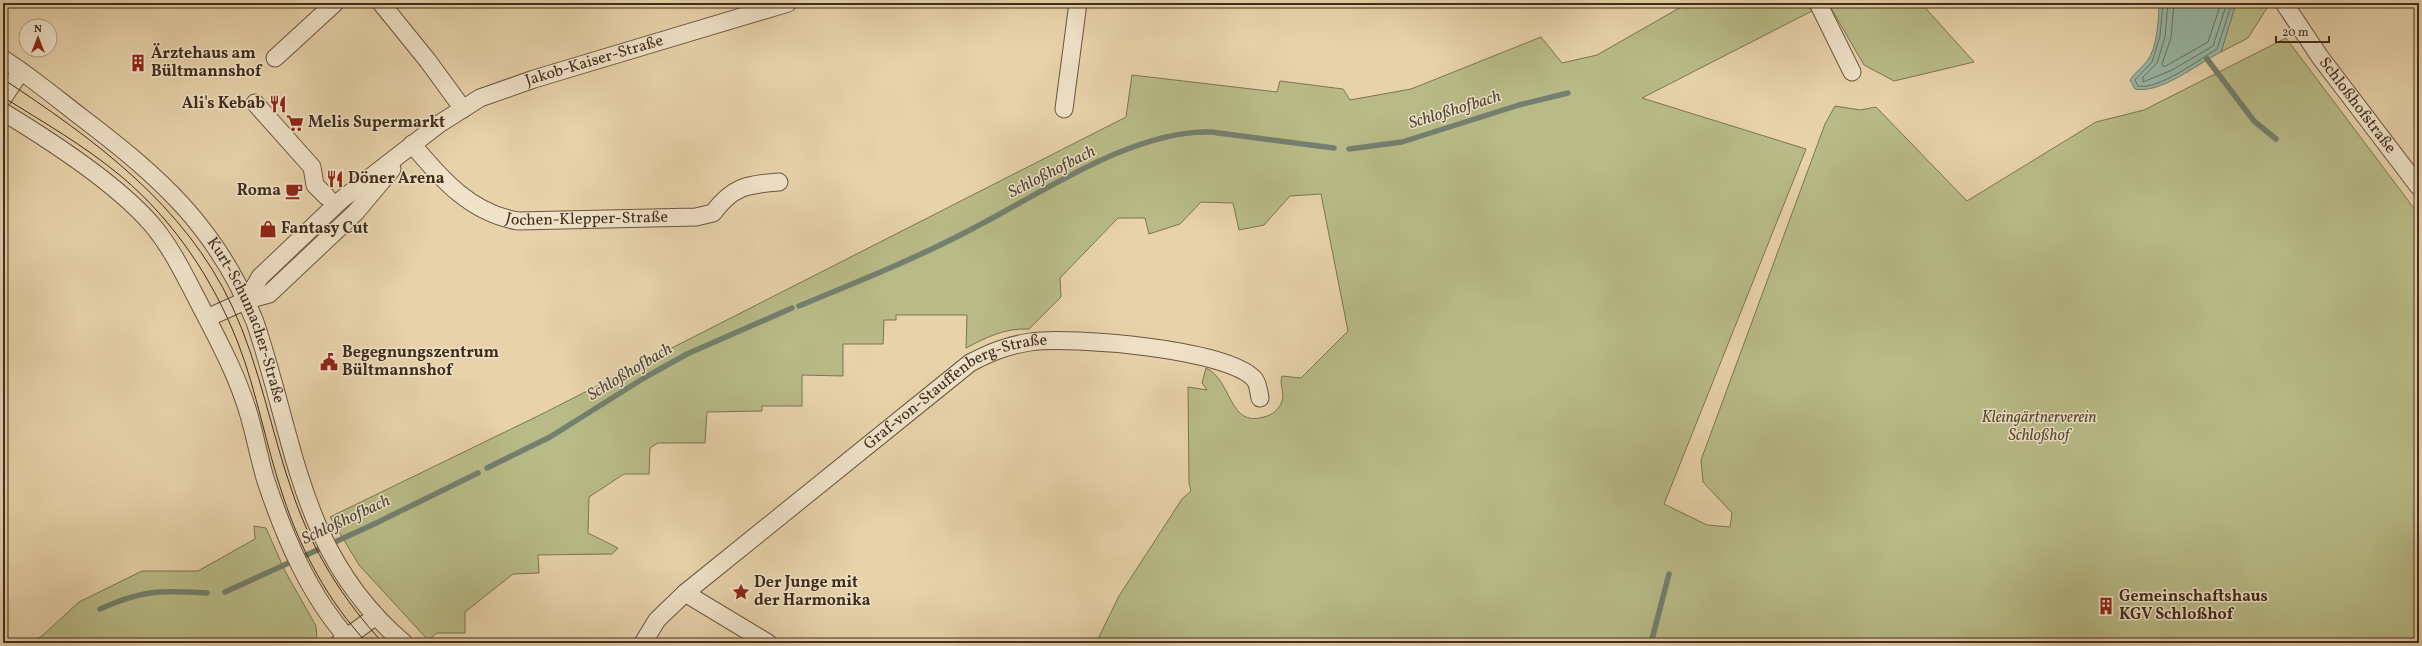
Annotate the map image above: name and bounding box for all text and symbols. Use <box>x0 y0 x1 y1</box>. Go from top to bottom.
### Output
north arrow <box>18 18 58 58</box>
scale bar <box>2276 18 2329 44</box>
text: N <box>34 22 42 37</box>
text: 20 m <box>2282 25 2309 41</box>
street label: Jakob-Kaiser-Straße <box>522 30 666 92</box>
place label: Ärztehaus am Bültmannshof <box>151 43 263 83</box>
building icon: Ärztehaus am Bültmannshof <box>128 53 148 73</box>
street label: Schloßhofstraße <box>2313 53 2401 158</box>
water label: Schloßhofbach <box>1406 85 1504 135</box>
place label: Ali's Kebab <box>182 93 265 115</box>
restaurant icon: Ali's Kebab <box>268 94 288 114</box>
place label: Melis Supermarkt <box>308 112 445 134</box>
supermarket icon: Melis Supermarkt <box>285 113 305 133</box>
water label: Schloßhofbach <box>1004 140 1100 204</box>
place label: Döner Arena <box>348 168 445 190</box>
restaurant icon: Döner Arena <box>325 169 345 189</box>
place label: Roma <box>237 180 281 202</box>
cafe icon: Roma <box>284 181 304 201</box>
street label: Jochen-Klepper-Straße <box>503 207 668 232</box>
place label: Fantasy Cut <box>281 218 368 240</box>
shop icon: Fantasy Cut <box>258 219 278 239</box>
street label: Kurt-Schumacher-Straße <box>201 233 289 406</box>
street label: Graf-von-Stauffenberg-Straße <box>859 330 1048 455</box>
water label: Schloßhofbach <box>583 338 677 406</box>
place label: Begegnungszentrum Bültmannshof <box>342 342 499 382</box>
public building icon: Begegnungszentrum Bültmannshof <box>319 352 339 372</box>
park label: Kleingärtnerverein Schloßhof <box>1981 407 2097 447</box>
water label: Schloßhofbach <box>298 489 394 551</box>
place label: Der Junge mit der Harmonika <box>754 572 871 612</box>
place icon: Der Junge mit der Harmonika <box>731 582 751 602</box>
place label: Gemeinschaftshaus KGV Schloßhof <box>2119 586 2268 626</box>
building icon: Gemeinschaftshaus KGV Schloßhof <box>2096 596 2116 616</box>

